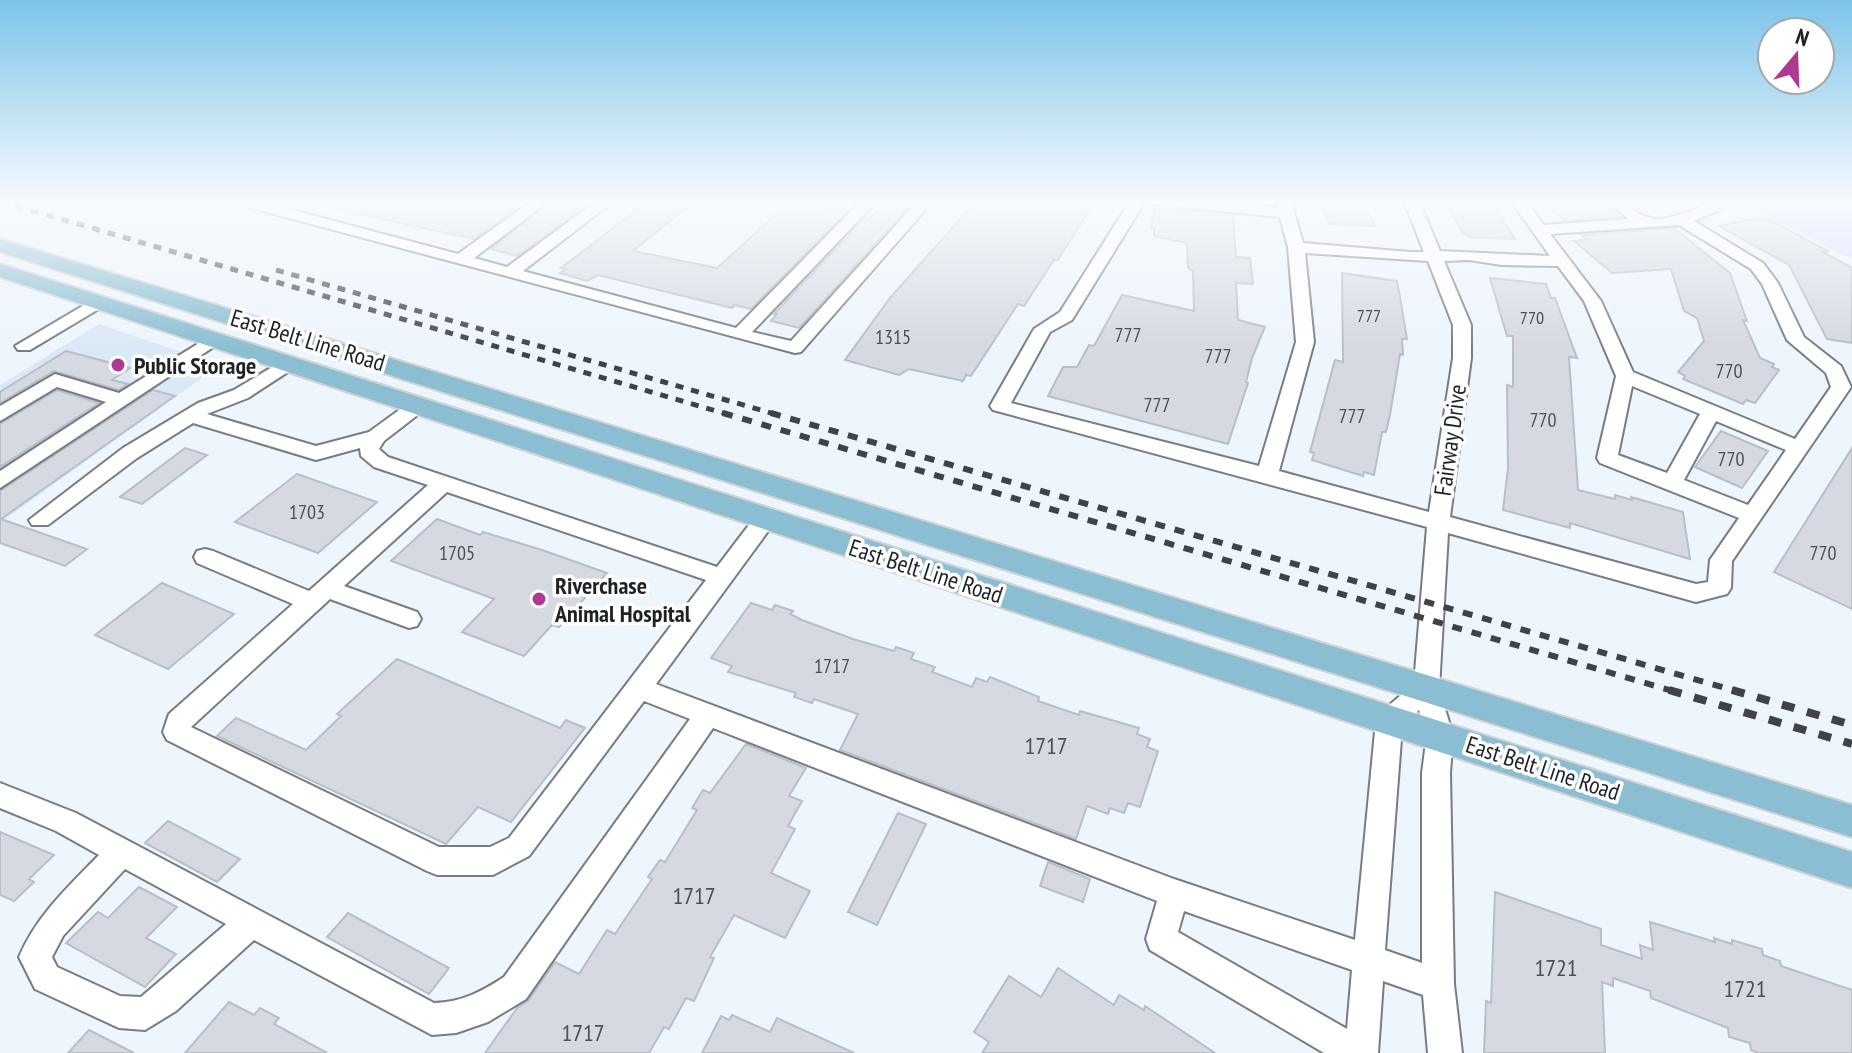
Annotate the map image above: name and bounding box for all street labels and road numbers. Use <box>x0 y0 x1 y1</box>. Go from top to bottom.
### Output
street label: East Belt Line Road <box>227 302 389 378</box>
street label: Fairway Drive <box>1427 382 1473 498</box>
street label: East Belt Line Road <box>845 532 1007 610</box>
street label: East Belt Line Road <box>1462 729 1624 807</box>

